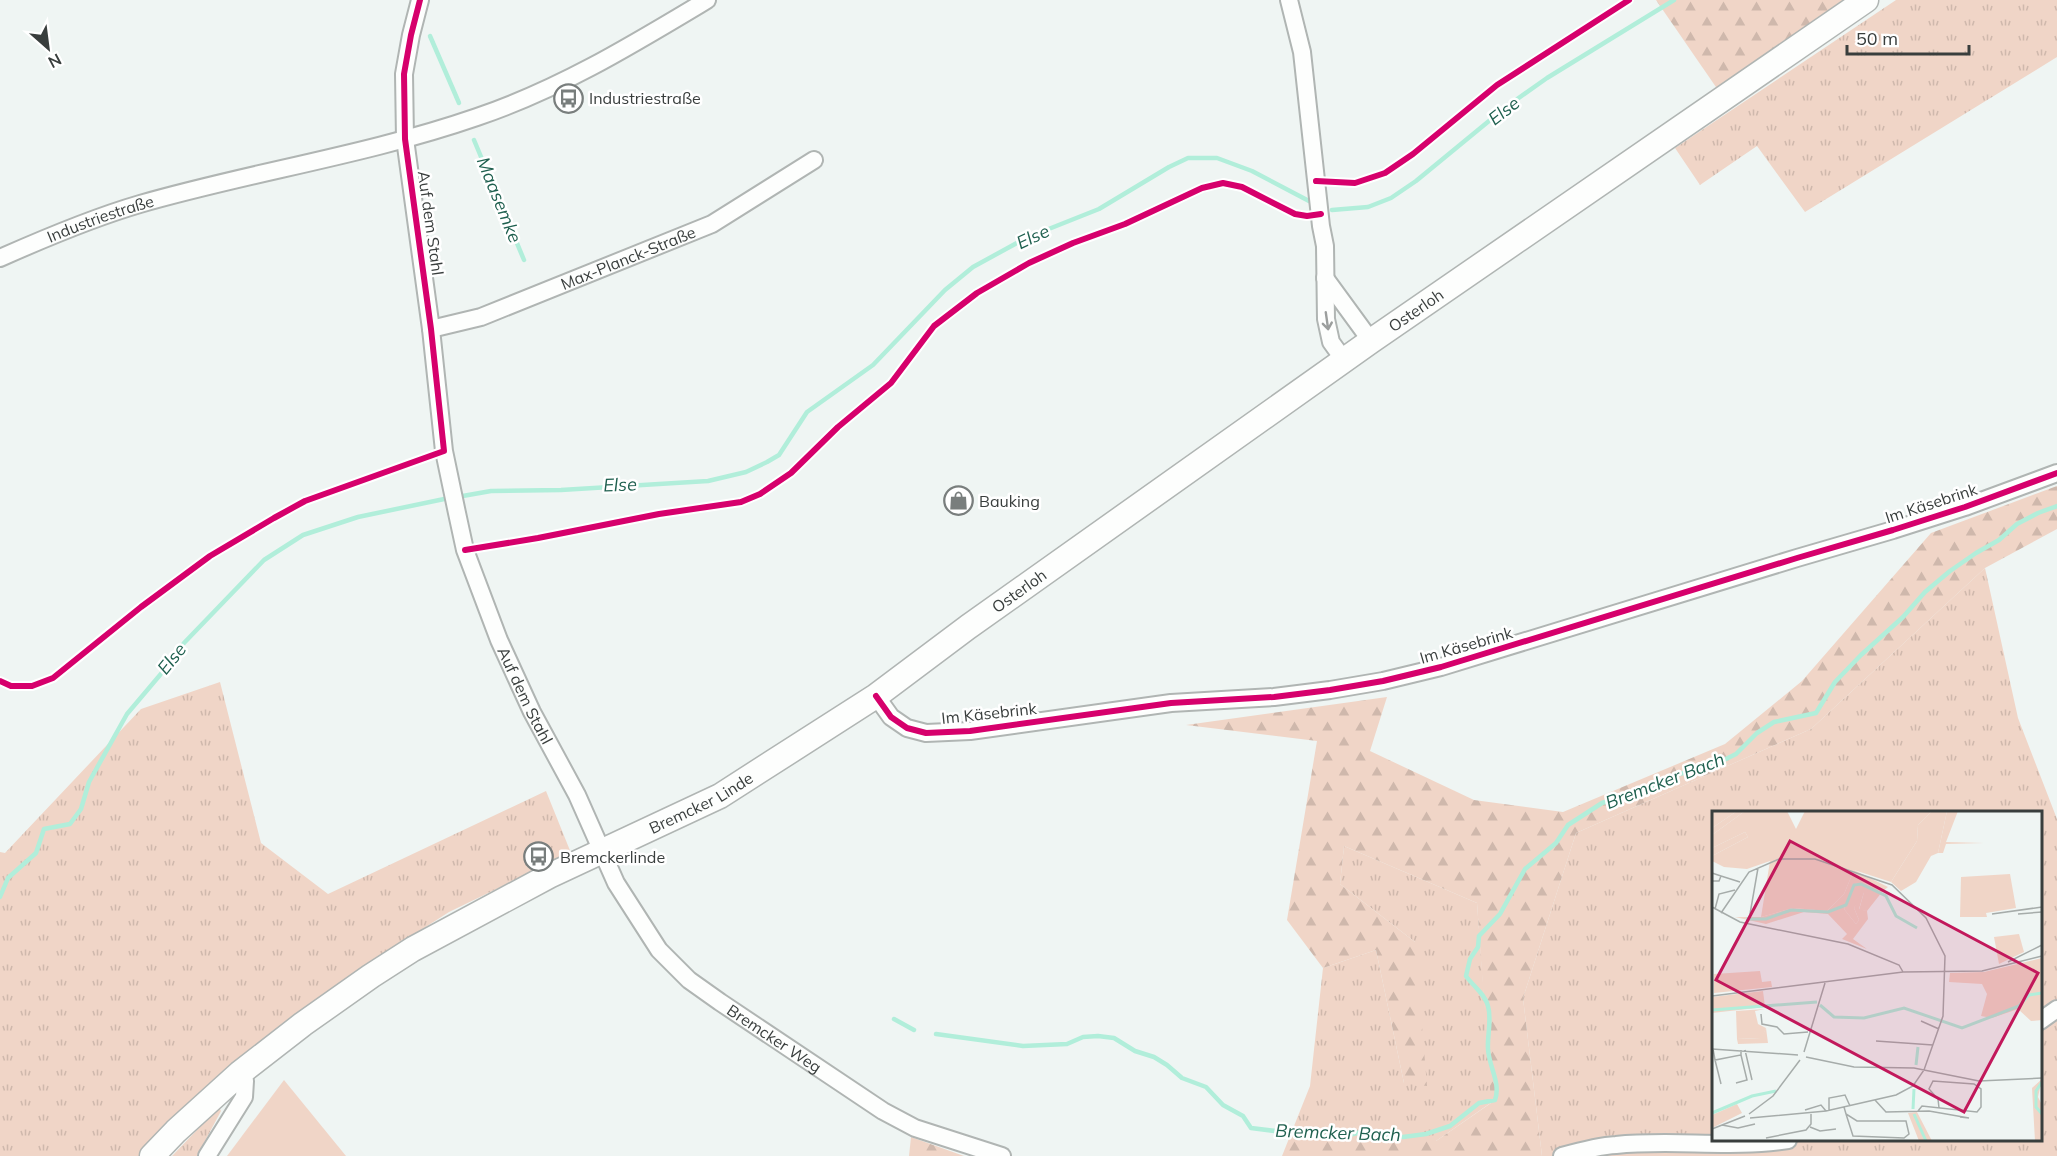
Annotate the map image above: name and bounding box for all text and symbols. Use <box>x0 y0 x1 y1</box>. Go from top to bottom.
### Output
north arrow <box>18 18 78 78</box>
scale bar <box>1847 18 1968 56</box>
text: 50 m <box>1856 27 1898 50</box>
text: N <box>45 50 65 73</box>
bus stop icon: Industriestraße <box>552 82 584 114</box>
place label: Industriestraße <box>589 88 701 108</box>
water label: Else <box>1483 91 1524 130</box>
water label: Maasemke <box>472 154 527 246</box>
street label: Auf dem Stahl <box>414 169 448 277</box>
street label: Industriestraße <box>44 191 156 247</box>
water label: Else <box>1013 219 1053 254</box>
street label: Max-Planck-Straße <box>558 222 698 294</box>
street label: Osterloh <box>1384 284 1447 336</box>
one-way arrow <box>1322 311 1333 331</box>
water label: Else <box>603 472 637 497</box>
street label: Im Käsebrink <box>1882 478 1980 527</box>
shop icon: Bauking <box>942 485 974 517</box>
place label: Bauking <box>979 491 1040 511</box>
street label: Osterloh <box>988 565 1050 617</box>
street label: Im Käsebrink <box>1417 622 1515 668</box>
water label: Else <box>152 638 191 679</box>
street label: Auf dem Stahl <box>493 644 557 747</box>
street label: Im Käsebrink <box>940 698 1038 728</box>
water label: Bremcker Bach <box>1602 747 1728 814</box>
street label: Bremcker Linde <box>646 768 757 838</box>
inset map <box>1712 811 2042 1141</box>
bus stop icon: Bremckerlinde <box>523 841 555 873</box>
place label: Bremckerlinde <box>560 847 665 867</box>
street label: Bremcker Weg <box>723 1000 825 1077</box>
water label: Bremcker Bach <box>1275 1119 1401 1146</box>

